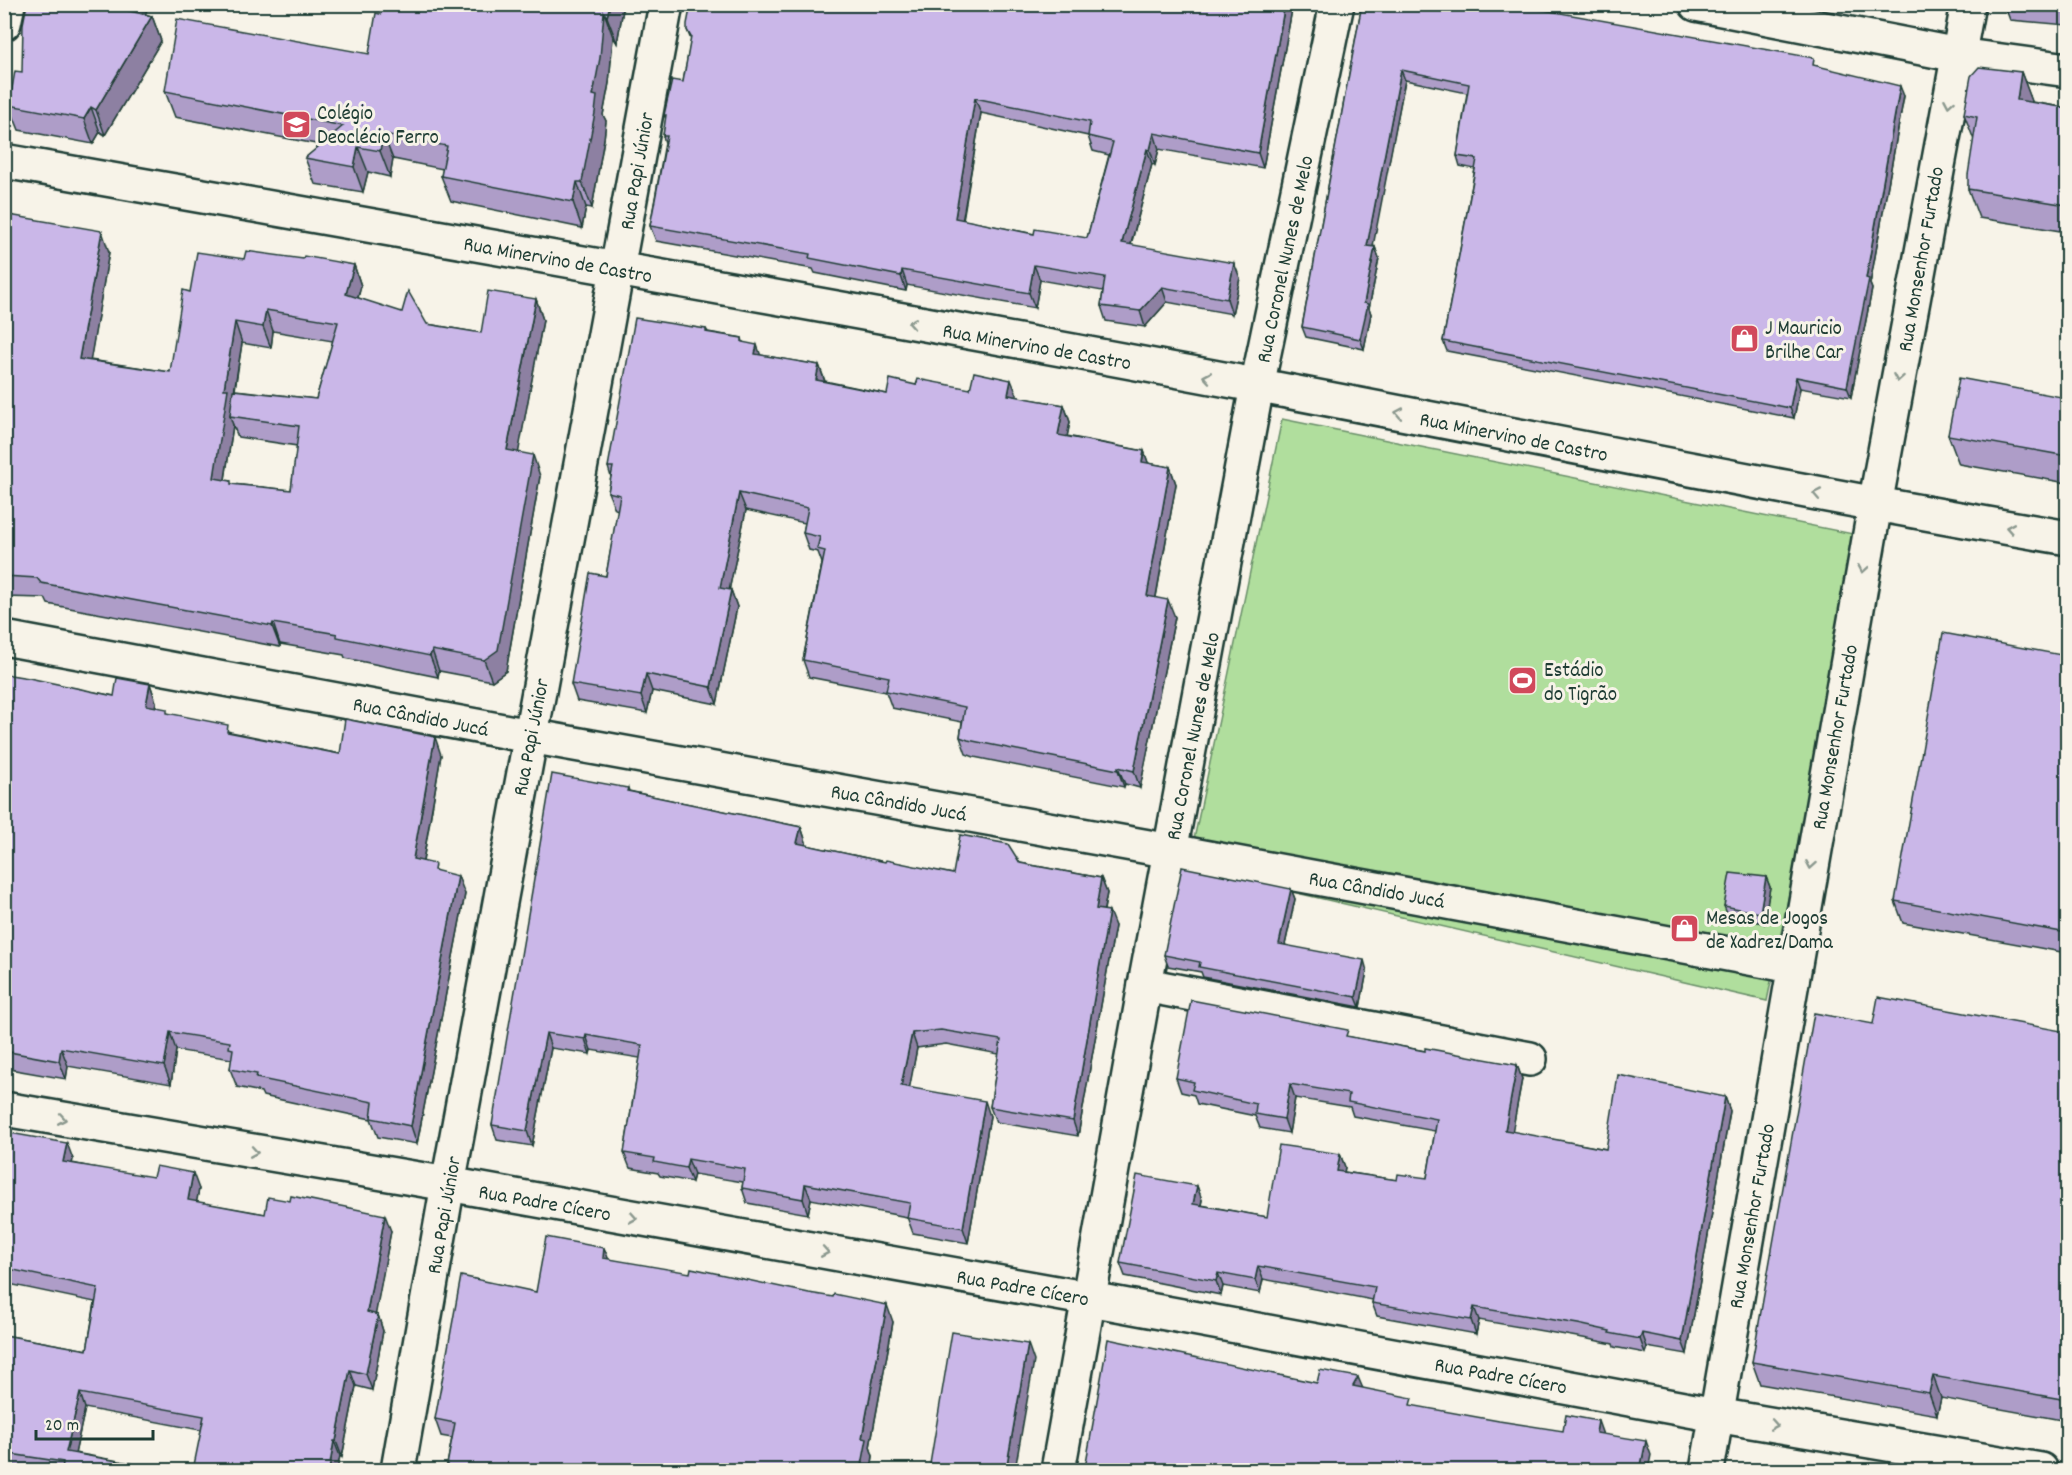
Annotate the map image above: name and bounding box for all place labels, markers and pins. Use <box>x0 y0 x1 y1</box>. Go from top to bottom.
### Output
place label: Colégio Deoclécio Ferro <box>317 100 439 154</box>
school or university icon: Colégio Deoclécio Ferro <box>280 108 312 140</box>
place label: J Mauricio Brilhe Car <box>1765 315 1843 369</box>
shop icon: J Mauricio Brilhe Car <box>1728 323 1760 355</box>
place label: Estádio do Tigrão <box>1544 657 1617 711</box>
sports icon: Estádio do Tigrão <box>1507 665 1539 697</box>
place label: Mesas de Jogos de Xadrez/Dama <box>1706 905 1834 959</box>
shop icon: Mesas de Jogos de Xadrez/Dama <box>1669 913 1701 945</box>

